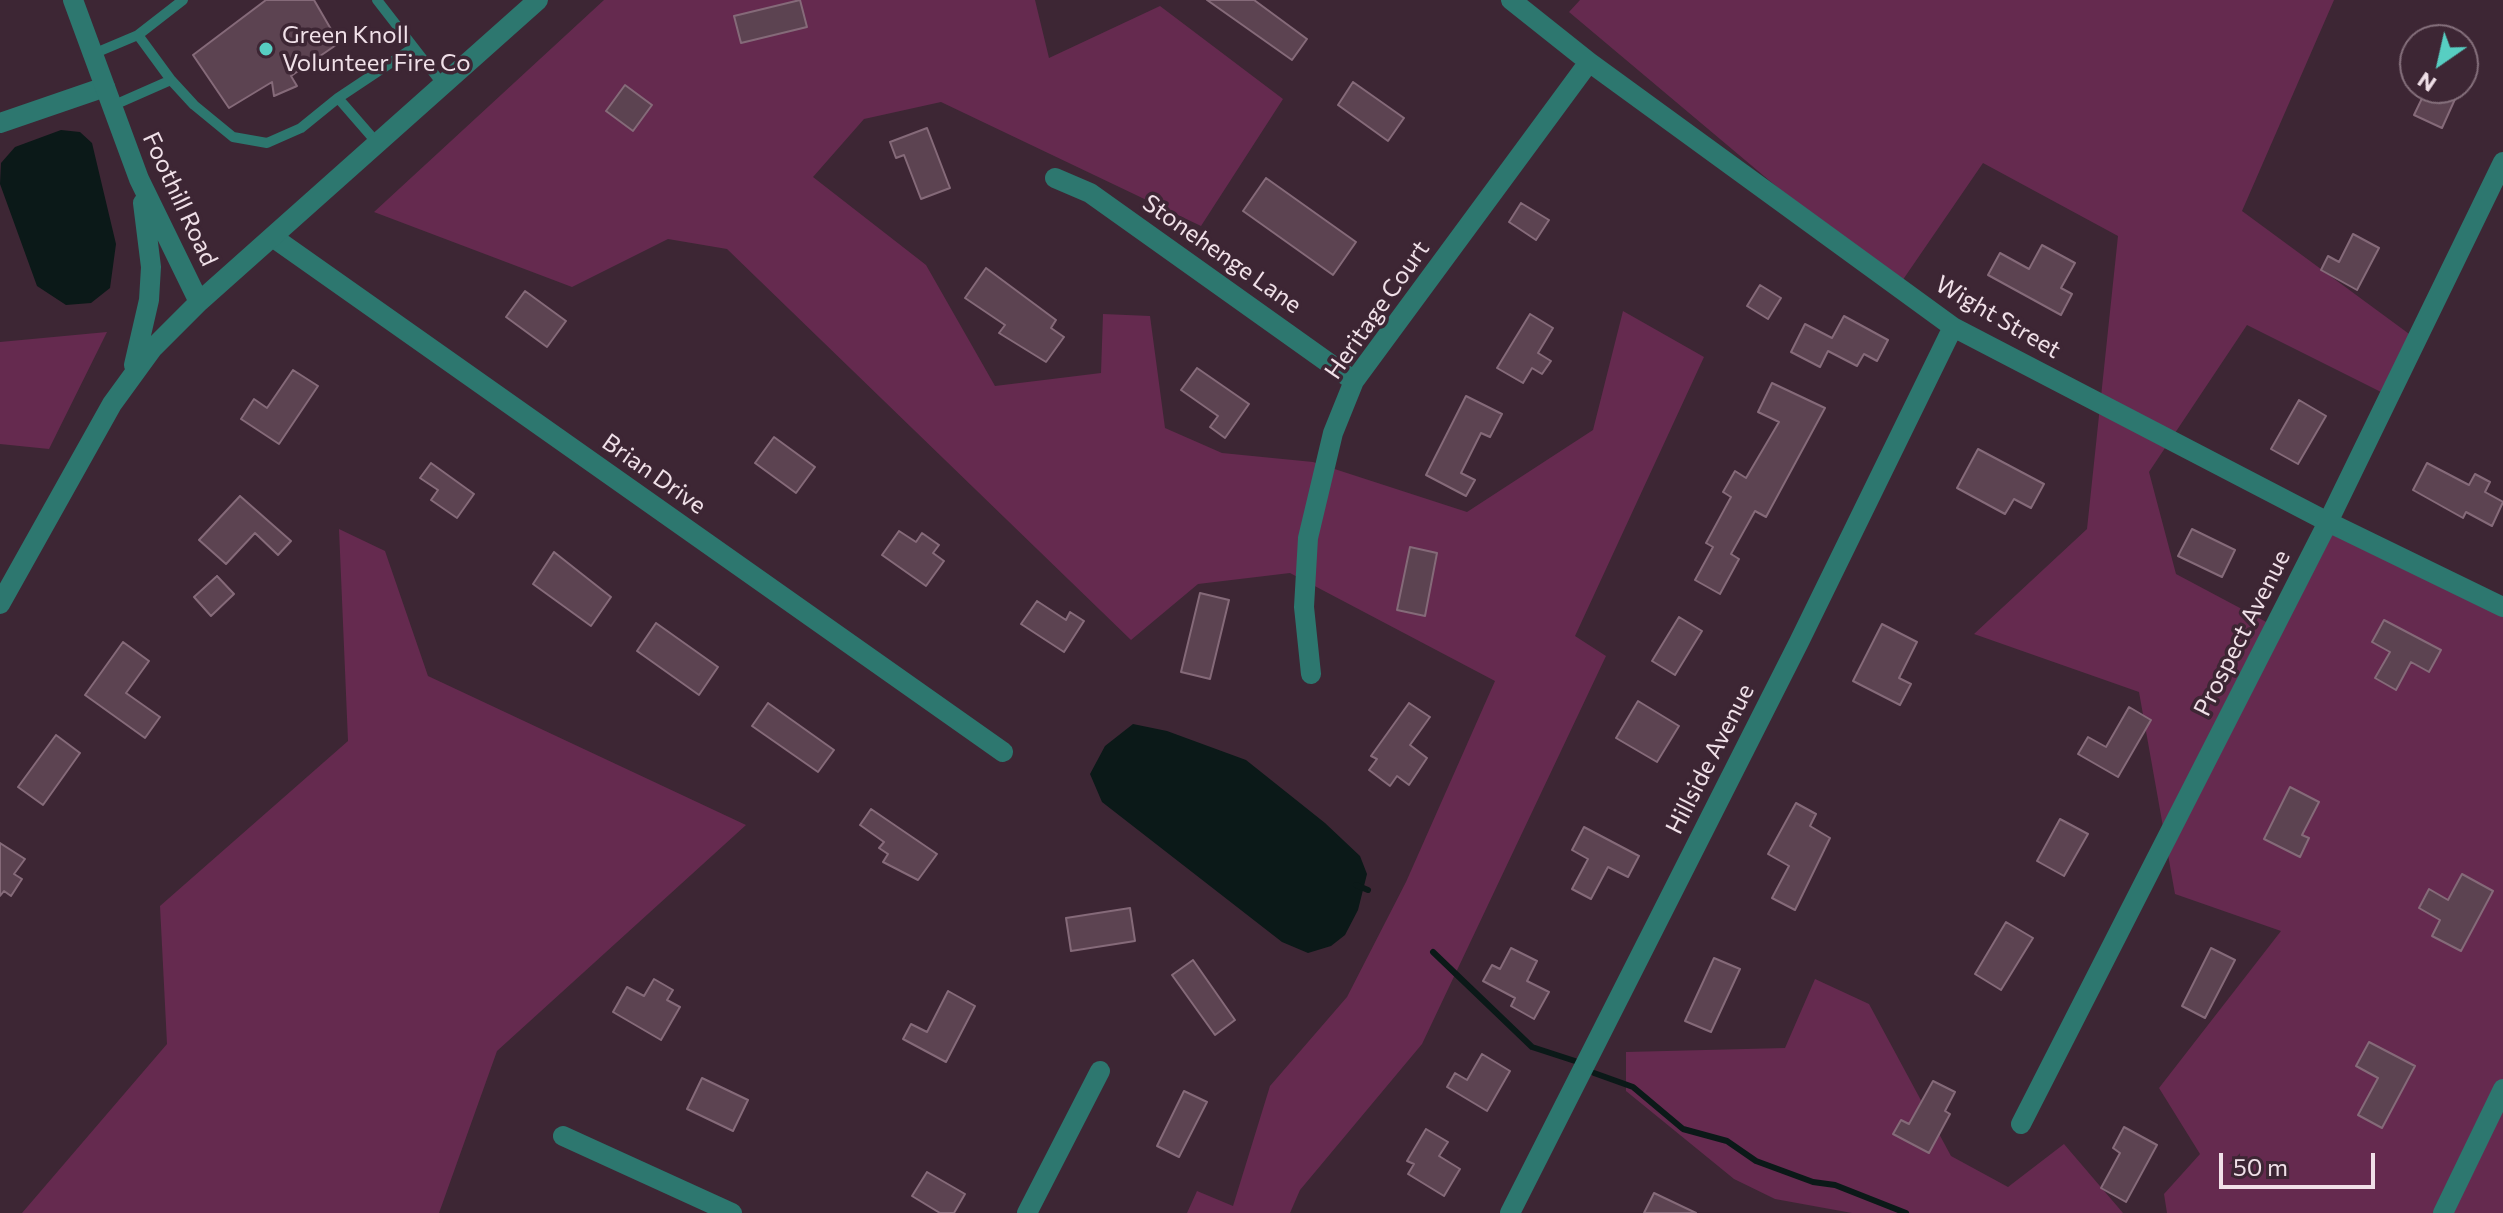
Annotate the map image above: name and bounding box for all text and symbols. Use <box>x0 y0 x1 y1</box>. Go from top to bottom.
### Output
place label: Green Knoll Volunteer Fire Co <box>282 21 471 77</box>
north arrow <box>2399 24 2479 104</box>
marker: Green Knoll Volunteer Fire Co <box>257 40 275 58</box>
text: N <box>2412 67 2441 98</box>
street label: Foothill Road <box>136 128 224 270</box>
street label: Stonehenge Lane <box>1137 189 1307 319</box>
street label: Heritage Court <box>1319 235 1435 385</box>
street label: Wight Street <box>1930 270 2066 364</box>
street label: Brian Drive <box>597 428 711 520</box>
street label: Prospect Avenue <box>2188 545 2296 721</box>
street label: Hillside Avenue <box>1660 679 1760 839</box>
scale bar <box>2223 1137 2379 1187</box>
text: 50 m <box>2233 1152 2288 1181</box>

